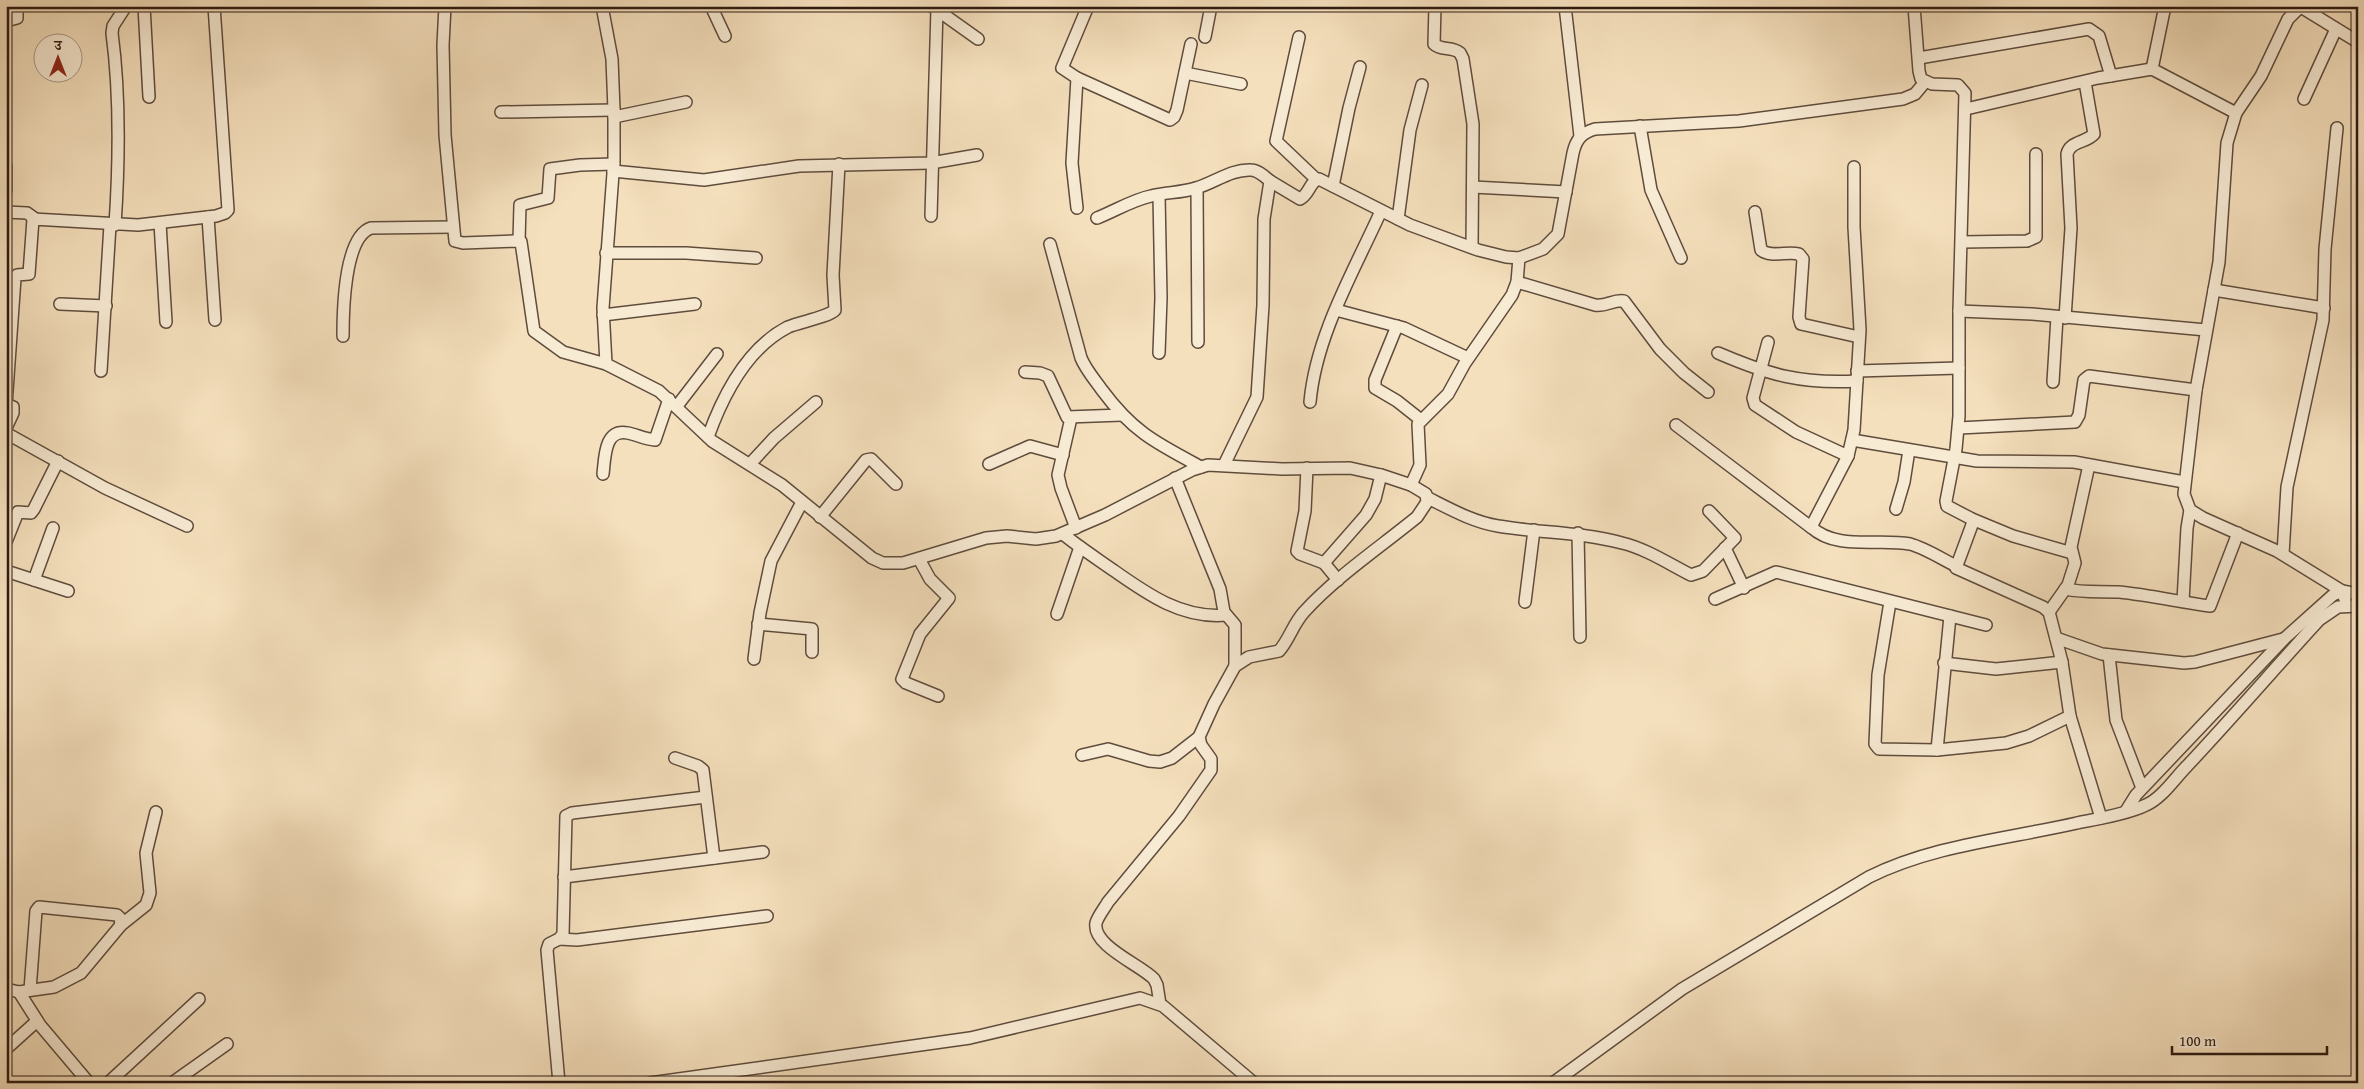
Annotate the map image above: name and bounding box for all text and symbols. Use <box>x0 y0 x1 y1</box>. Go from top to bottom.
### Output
north arrow <box>32 32 82 82</box>
text: उ <box>53 35 62 55</box>
scale bar <box>2172 1024 2326 1056</box>
text: 100 m <box>2179 1030 2217 1051</box>

